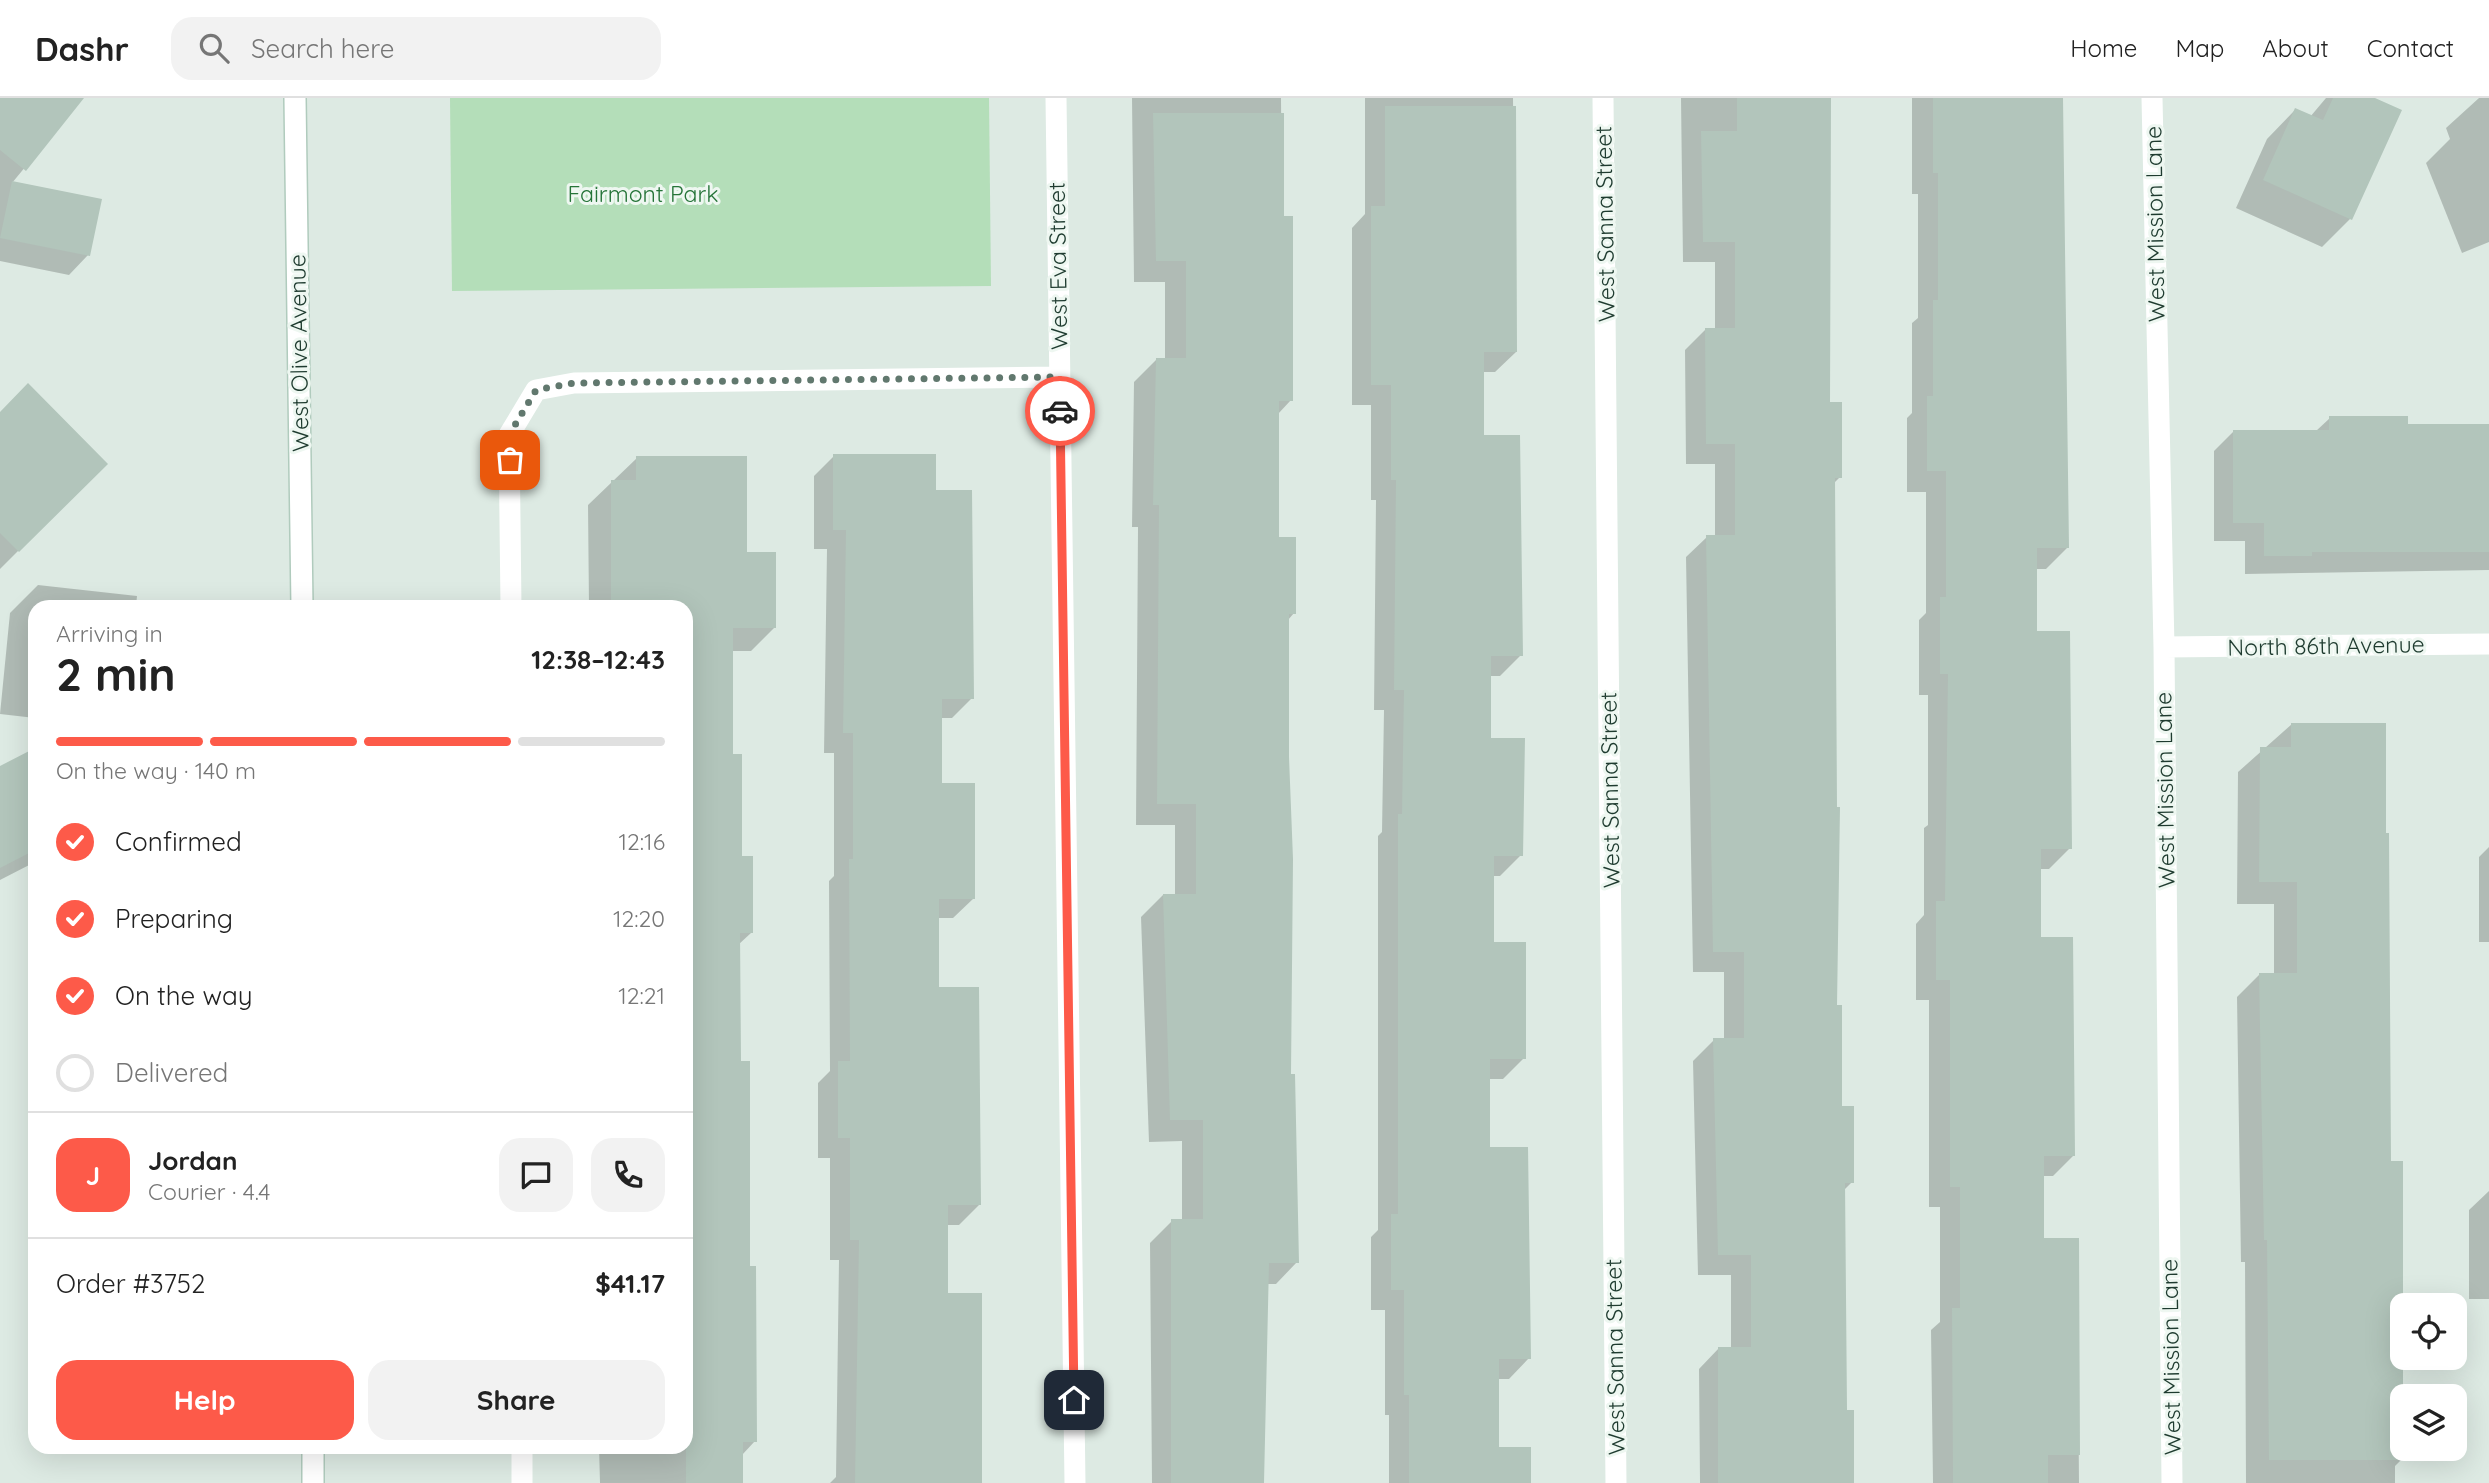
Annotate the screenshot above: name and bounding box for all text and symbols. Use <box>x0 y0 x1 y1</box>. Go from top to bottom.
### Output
search box <box>171 17 661 80</box>
text: Dashr <box>35 28 129 69</box>
icon: search <box>195 29 233 67</box>
text: Search here <box>251 32 394 65</box>
text: Home <box>2070 33 2137 63</box>
text: Map <box>2175 33 2224 63</box>
text: About <box>2262 33 2329 63</box>
text: Contact <box>2367 33 2454 63</box>
street label: West Sanna Street <box>1588 125 1621 322</box>
street label: West Mission Lane <box>2138 126 2171 322</box>
park label: Fairmont Park <box>567 179 719 208</box>
street label: West Eva Street <box>1042 182 1073 350</box>
street label: West Olive Avenue <box>282 254 315 452</box>
courier <box>1025 376 1095 446</box>
icon: car <box>1041 392 1079 430</box>
pin <box>480 430 540 490</box>
icon: bag <box>491 441 529 479</box>
text: Arriving in <box>56 619 163 648</box>
street label: North 86th Avenue <box>2227 629 2425 662</box>
text: 12:38–12:43 <box>531 643 665 676</box>
text: 2 min <box>56 645 176 703</box>
street label: West Sanna Street <box>1593 691 1626 888</box>
street label: West Mission Lane <box>2148 692 2181 888</box>
text: On the way · 140 m <box>56 756 256 785</box>
icon: check <box>56 823 94 861</box>
text: Confirmed <box>115 825 242 858</box>
text: 12:16 <box>619 827 665 856</box>
icon: check <box>56 900 94 938</box>
text: Preparing <box>115 902 233 935</box>
text: 12:20 <box>613 904 665 933</box>
icon: check <box>56 977 94 1015</box>
text: On the way <box>115 979 253 1012</box>
text: 12:21 <box>618 981 665 1010</box>
text: Delivered <box>115 1056 228 1089</box>
button: chat <box>499 1138 573 1212</box>
button: phone <box>591 1138 665 1212</box>
text: Jordan <box>148 1144 237 1177</box>
text: J <box>86 1159 100 1192</box>
text: Courier · 4.4 <box>148 1177 270 1206</box>
street label: West Sanna Street <box>1598 1258 1631 1455</box>
street label: West Mission Lane <box>2154 1259 2187 1455</box>
text: Order #3752 <box>56 1267 205 1300</box>
text: $41.17 <box>595 1267 665 1300</box>
map controls <box>2390 1293 2467 1461</box>
button: locate <box>2390 1293 2467 1370</box>
button: Help <box>56 1360 354 1440</box>
button: Share <box>368 1360 665 1440</box>
pin <box>1044 1370 1104 1430</box>
icon: home <box>1055 1381 1093 1419</box>
button: layers <box>2390 1384 2467 1461</box>

